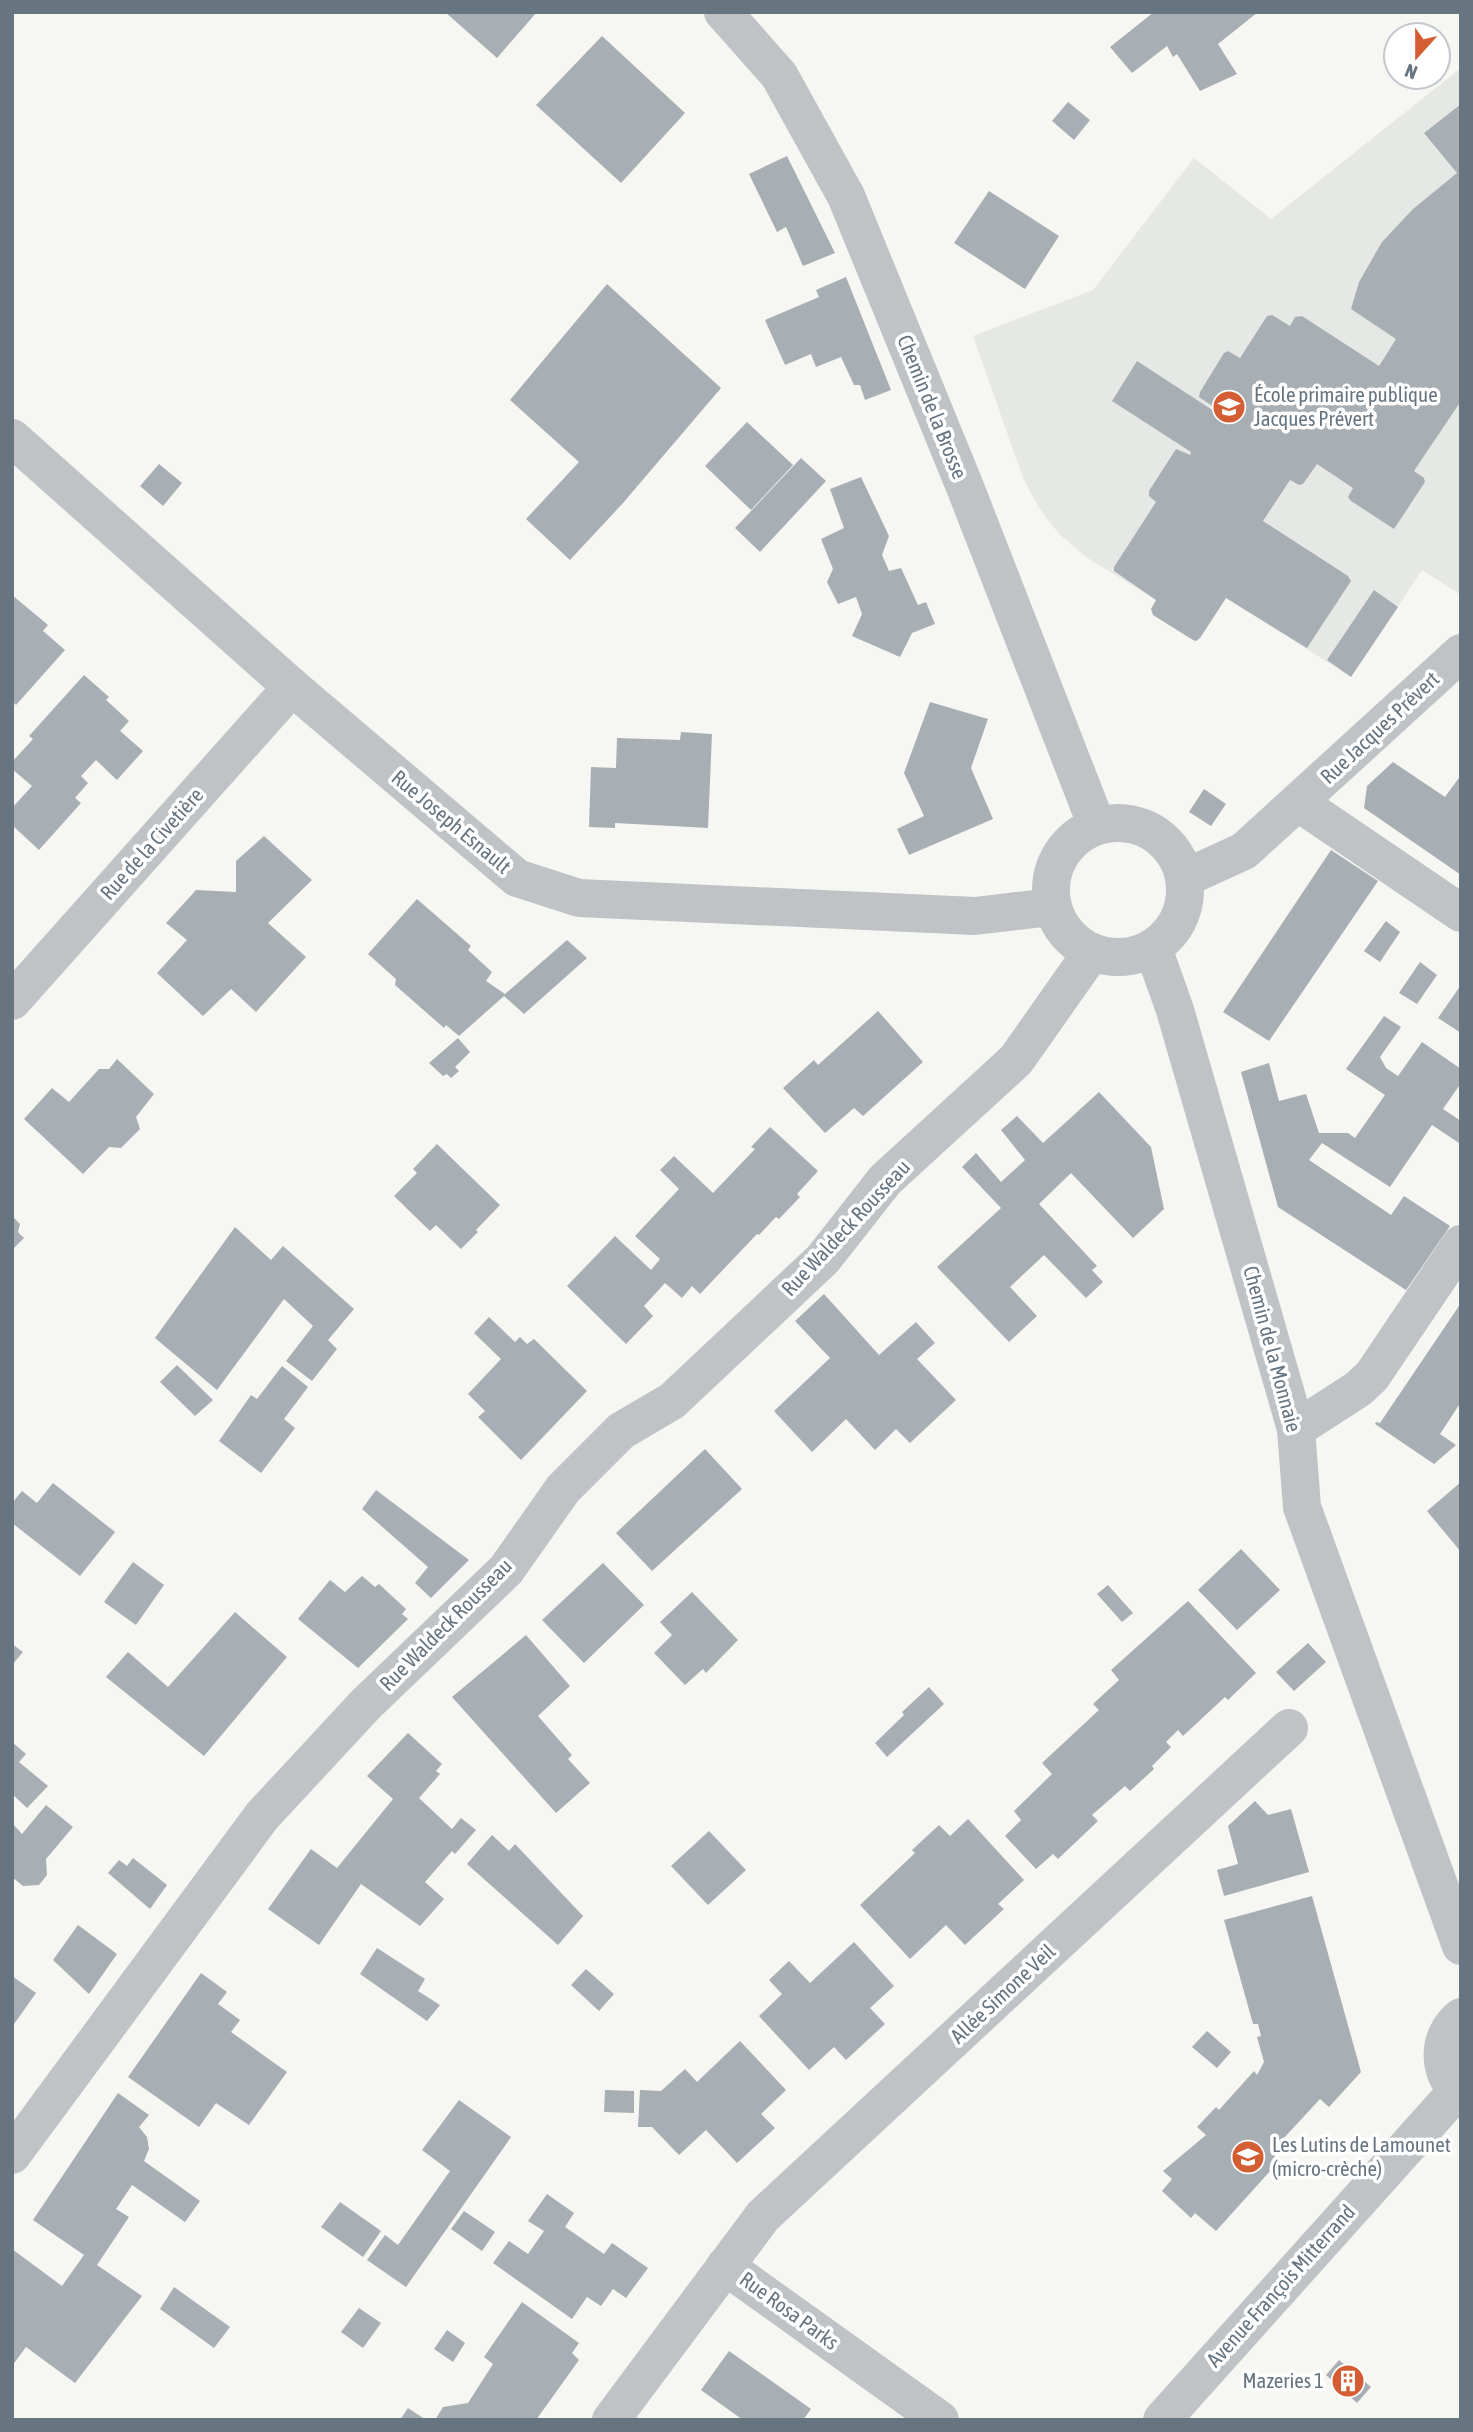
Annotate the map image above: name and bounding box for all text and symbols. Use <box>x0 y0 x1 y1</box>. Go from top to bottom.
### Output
north arrow <box>1382 21 1452 91</box>
text: N <box>1402 60 1420 84</box>
street label: Chemin de la Brosse <box>893 331 973 482</box>
place label: École primaire publique Jacques Prévert <box>1254 382 1438 430</box>
school or university icon: École primaire publique Jacques Prévert <box>1210 388 1248 426</box>
street label: Rue Jacques Prévert <box>1315 666 1443 788</box>
street label: Rue Joseph Esnault <box>387 765 516 878</box>
street label: Rue de la Civetière <box>95 783 208 904</box>
street label: Rue Waldeck Rousseau <box>776 1154 914 1300</box>
street label: Chemin de la Monnaie <box>1239 1263 1307 1435</box>
street label: Rue Waldeck Rousseau <box>374 1553 516 1695</box>
street label: Allée Simone Veil <box>945 1939 1060 2048</box>
place label: Les Lutins de Lamounet (micro-crèche) <box>1272 2132 1451 2180</box>
school or university icon: Les Lutins de Lamounet (micro-crèche) <box>1229 2138 1267 2176</box>
street label: Avenue François Mitterrand <box>1201 2199 1359 2371</box>
street label: Rue Rosa Parks <box>736 2266 844 2354</box>
building icon: Mazeries 1 <box>1329 2362 1367 2400</box>
place label: Mazeries 1 <box>1243 2368 1324 2392</box>

